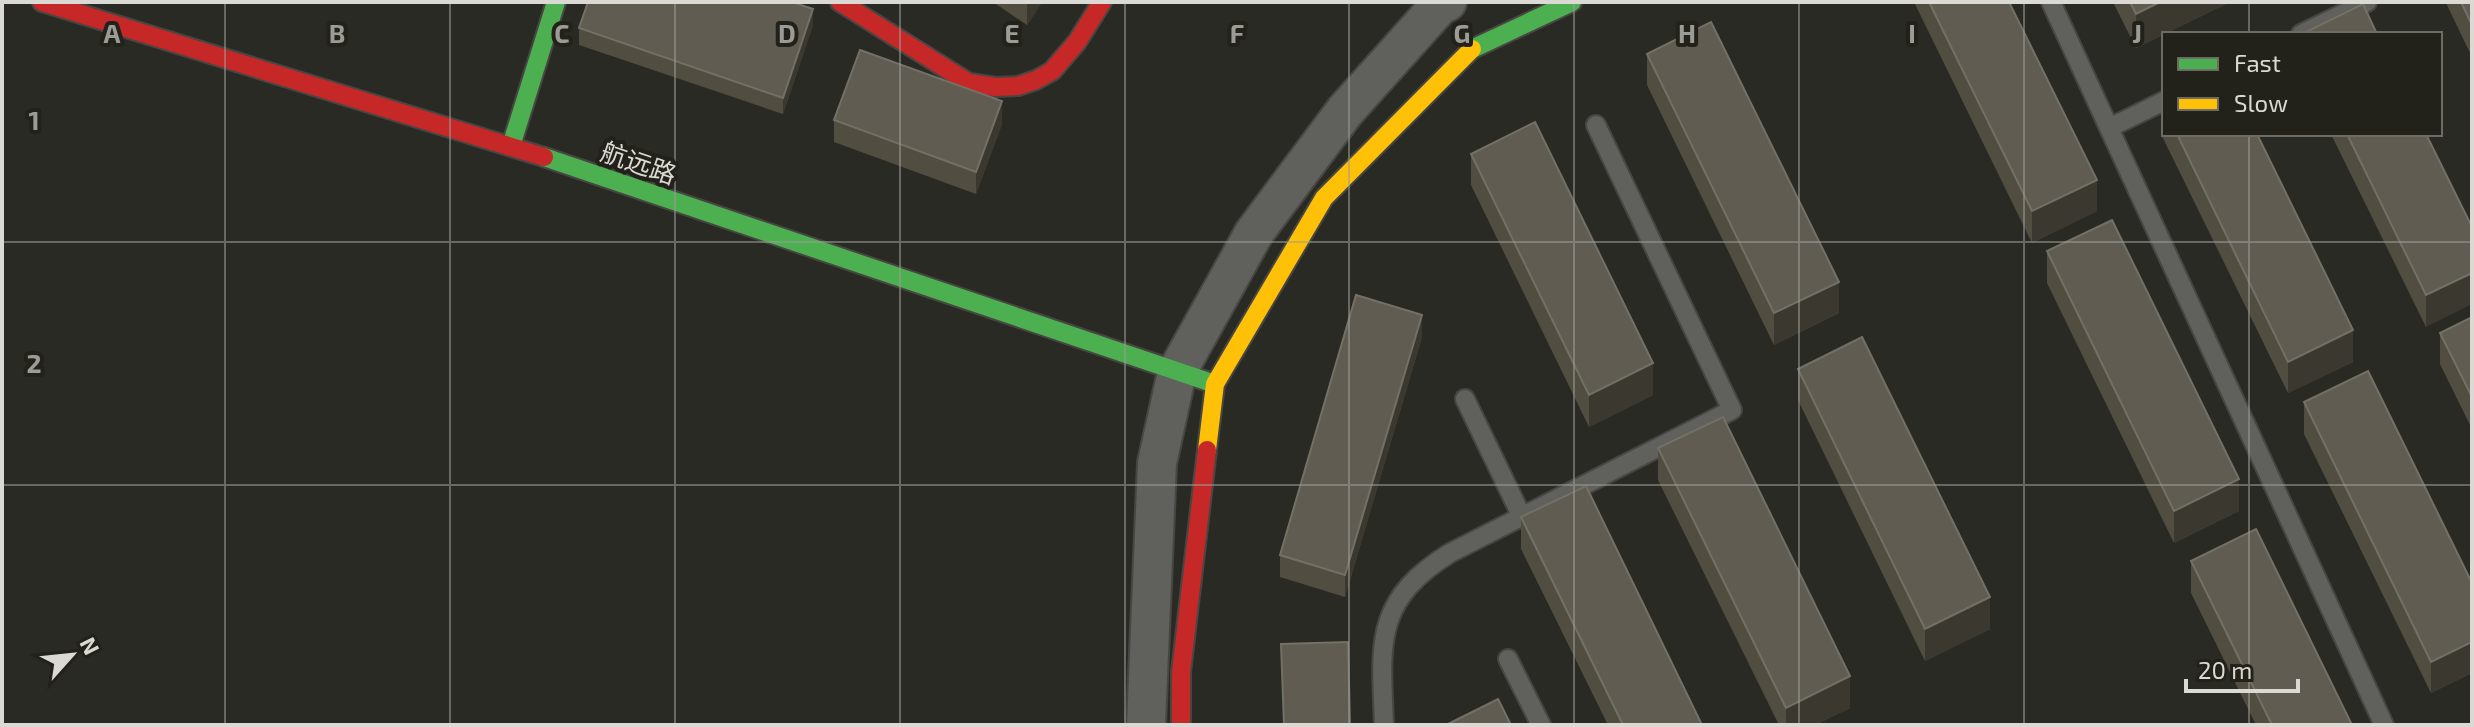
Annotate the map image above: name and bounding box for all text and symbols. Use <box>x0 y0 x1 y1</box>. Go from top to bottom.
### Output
text: A <box>104 17 121 48</box>
text: B <box>329 17 345 48</box>
text: C <box>554 17 570 48</box>
text: D <box>778 17 796 48</box>
text: E <box>1004 17 1020 48</box>
text: F <box>1230 17 1244 48</box>
text: G <box>1454 17 1470 48</box>
text: H <box>1678 17 1696 48</box>
text: I <box>1908 17 1916 48</box>
text: J <box>2132 17 2142 48</box>
legend <box>2162 32 2442 136</box>
text: Fast <box>2234 48 2281 77</box>
text: Slow <box>2234 88 2288 117</box>
text: 1 <box>28 104 40 135</box>
street label: 航远路 <box>597 135 681 189</box>
text: 2 <box>26 347 42 378</box>
north arrow <box>32 615 112 695</box>
text: N <box>76 632 106 658</box>
scale bar <box>2186 643 2298 693</box>
text: 20 m <box>2198 655 2252 684</box>

